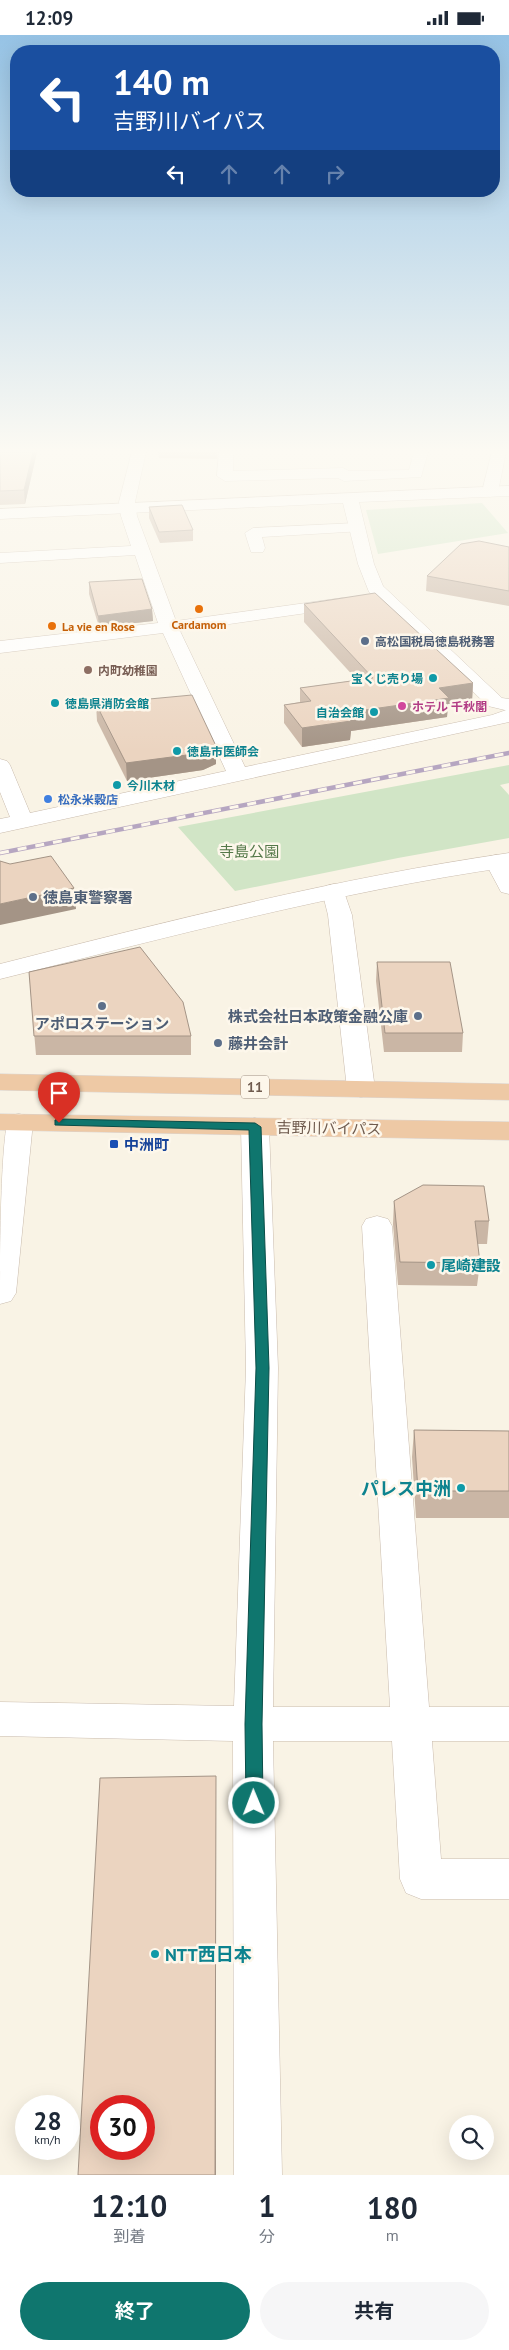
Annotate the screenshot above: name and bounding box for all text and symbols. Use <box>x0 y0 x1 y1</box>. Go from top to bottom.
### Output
text: 12:09 <box>25 6 73 30</box>
text: 140 m <box>113 59 210 105</box>
icon: left <box>30 65 95 130</box>
text: 吉野川バイパス <box>113 107 267 135</box>
icon: left <box>162 160 190 188</box>
icon: ahead <box>215 160 243 188</box>
icon: ahead <box>268 160 296 188</box>
icon: right <box>321 160 349 188</box>
marker: Cardamom <box>193 603 205 615</box>
place label: Cardamom <box>172 617 227 632</box>
place label: La vie en Rose <box>62 619 135 634</box>
marker: La vie en Rose <box>46 620 58 632</box>
place label: 高松国税局徳島税務署 <box>375 634 495 649</box>
marker: 高松国税局徳島税務署 <box>359 635 371 647</box>
place label: 内町幼稚園 <box>98 663 158 678</box>
marker: 内町幼稚園 <box>82 664 94 676</box>
place label: 宝くじ売り場 <box>351 671 423 686</box>
marker: 宝くじ売り場 <box>427 672 439 684</box>
place label: 徳島県消防会館 <box>65 696 149 711</box>
marker: 徳島県消防会館 <box>49 697 61 709</box>
place label: ホテル 千秋閣 <box>412 699 487 714</box>
marker: ホテル 千秋閣 <box>396 700 408 712</box>
place label: 自治会館 <box>316 705 364 720</box>
marker: 自治会館 <box>368 706 380 718</box>
place label: 徳島市医師会 <box>187 744 259 759</box>
marker: 徳島市医師会 <box>171 745 183 757</box>
place label: 今川木材 <box>127 778 175 793</box>
marker: 今川木材 <box>111 779 123 791</box>
place label: 松永米穀店 <box>58 792 118 807</box>
marker: 松永米穀店 <box>42 793 54 805</box>
park label: 寺島公園 <box>219 842 279 861</box>
place label: 徳島東警察署 <box>43 888 133 907</box>
marker: 徳島東警察署 <box>27 891 39 903</box>
marker: アポロステーション <box>96 1000 108 1012</box>
place label: 株式会社日本政策金融公庫 <box>228 1007 408 1026</box>
marker: 株式会社日本政策金融公庫 <box>412 1010 424 1022</box>
place label: アポロステーション <box>35 1014 169 1033</box>
place label: 藤井会計 <box>228 1034 288 1053</box>
marker: 藤井会計 <box>212 1037 224 1049</box>
pin <box>38 1072 80 1123</box>
road number: 11 <box>241 1075 269 1099</box>
icon: arrive <box>45 1079 73 1107</box>
street label: 吉野川バイパス <box>276 1118 382 1138</box>
place label: 中洲町 <box>124 1135 169 1154</box>
marker: 中洲町 <box>108 1138 120 1150</box>
place label: 尾崎建設 <box>441 1256 501 1275</box>
marker: 尾崎建設 <box>425 1259 437 1271</box>
place label: パレス中洲 <box>361 1477 451 1500</box>
marker: パレス中洲 <box>455 1482 467 1494</box>
position arrow <box>227 1776 279 1828</box>
place label: NTT西日本 <box>165 1943 252 1966</box>
marker: NTT西日本 <box>149 1948 161 1960</box>
speed limit sign: 30 <box>90 2095 155 2160</box>
text: 28 <box>33 2105 62 2137</box>
map controls <box>449 2115 494 2160</box>
button: search <box>449 2115 494 2160</box>
text: km/h <box>34 2132 61 2147</box>
text: 12:10 <box>91 2186 167 2225</box>
text: 1 <box>259 2186 276 2225</box>
text: 180 <box>367 2188 418 2227</box>
text: m <box>386 2225 399 2245</box>
text: 到着 <box>113 2226 145 2246</box>
text: 分 <box>259 2226 275 2246</box>
button: 終了 <box>20 2282 250 2340</box>
button: 共有 <box>260 2282 489 2340</box>

